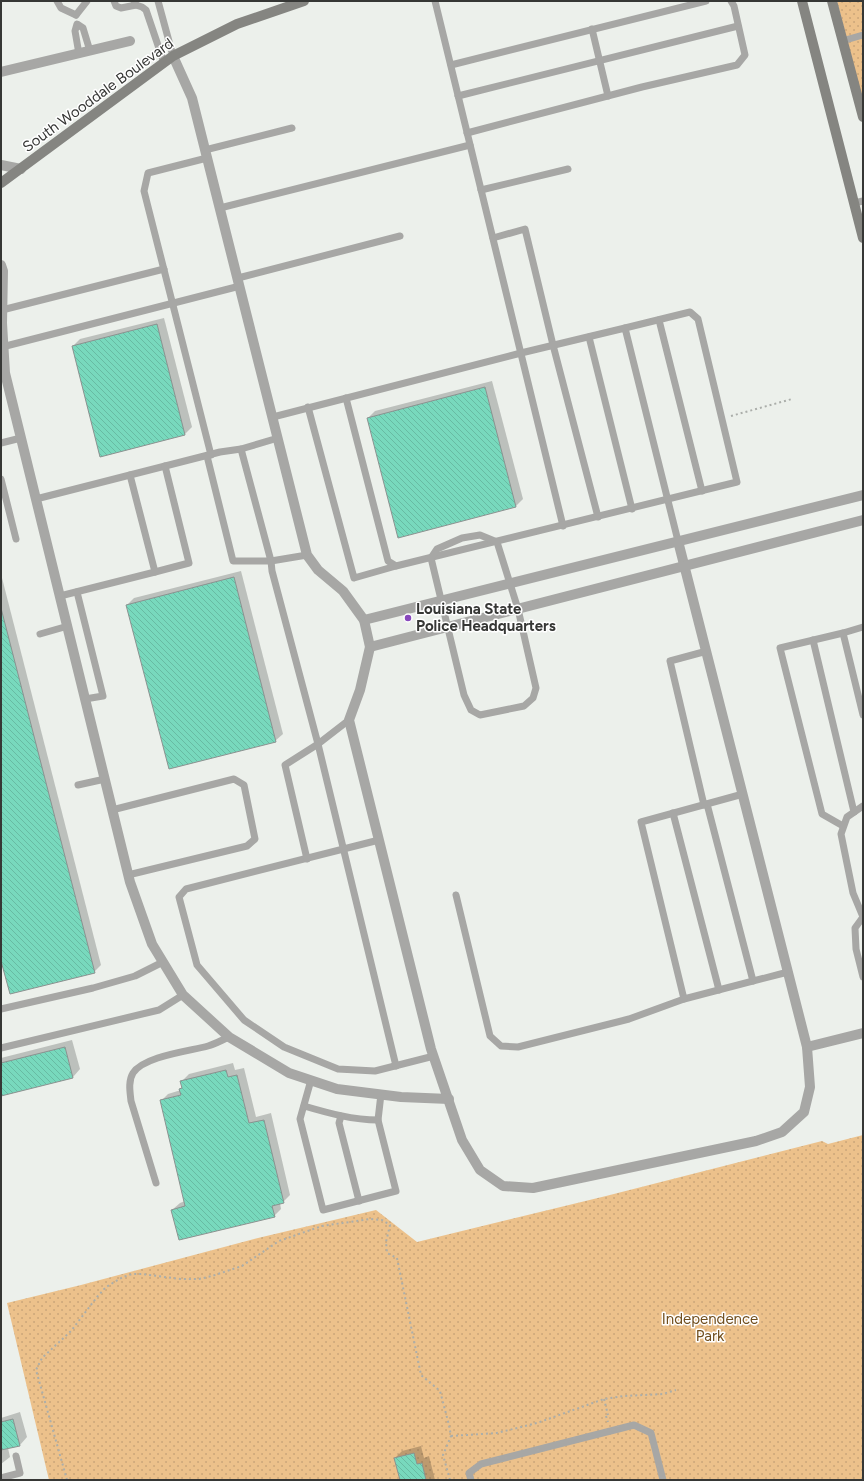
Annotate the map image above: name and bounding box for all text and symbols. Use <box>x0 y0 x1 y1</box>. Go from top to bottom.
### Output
street label: South Wooddale Boulevard <box>19 34 177 156</box>
place label: Louisiana State Police Headquarters <box>416 600 556 635</box>
marker: Louisiana State Police Headquarters <box>403 613 413 623</box>
park label: Independence Park <box>662 1310 758 1345</box>

